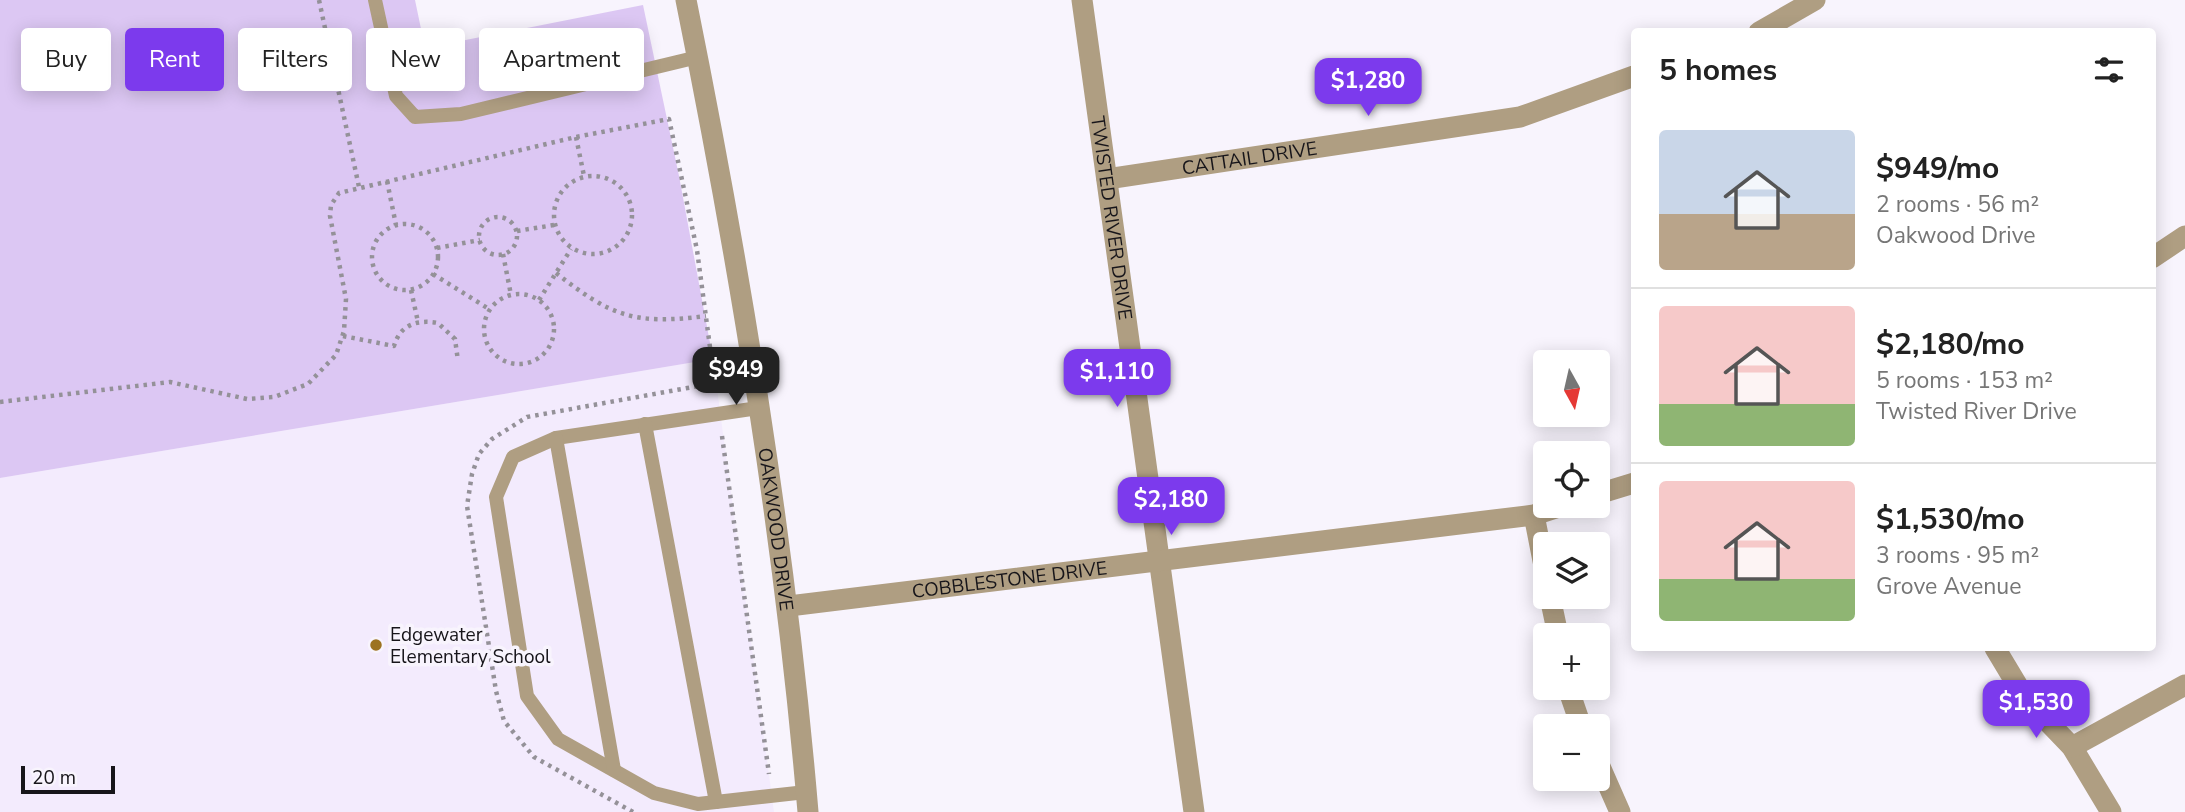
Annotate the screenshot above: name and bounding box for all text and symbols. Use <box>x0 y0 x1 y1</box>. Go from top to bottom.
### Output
chip: Buy <box>21 28 111 91</box>
chip: Rent <box>125 28 224 91</box>
chip: Filters <box>238 28 352 91</box>
chip: New <box>366 28 465 91</box>
chip: Apartment <box>479 28 644 91</box>
text: 5 homes <box>1659 50 1777 91</box>
icon: filters <box>2090 51 2128 89</box>
pin: $1,280 <box>1311 58 1425 118</box>
text: $1,280 <box>1331 65 1405 96</box>
street label: TWISTED RIVER DRIVE <box>1084 114 1138 322</box>
street label: CATTAIL DRIVE <box>1180 136 1319 182</box>
text: $949/mo <box>1876 148 1999 189</box>
icon: home <box>1715 158 1799 242</box>
text: 2 rooms · 56 m² <box>1876 189 2039 220</box>
text: Oakwood Drive <box>1876 220 2036 251</box>
text: $2,180/mo <box>1876 324 2025 365</box>
icon: home <box>1715 334 1799 418</box>
pin: $949 <box>695 348 777 407</box>
pin: $1,110 <box>1060 350 1174 409</box>
north arrow <box>1533 350 1610 427</box>
map controls <box>1533 350 1610 791</box>
text: $949 <box>708 354 764 385</box>
text: $1,110 <box>1080 356 1154 387</box>
text: 5 rooms · 153 m² <box>1876 365 2053 396</box>
text: Twisted River Drive <box>1876 396 2077 427</box>
button: locate <box>1533 441 1610 518</box>
street label: OAKWOOD DRIVE <box>751 446 799 612</box>
pin: $2,180 <box>1114 477 1228 537</box>
text: $2,180 <box>1134 484 1208 515</box>
text: $1,530/mo <box>1876 499 2025 540</box>
icon: home <box>1715 509 1799 593</box>
button: layers <box>1533 532 1610 609</box>
text: 3 rooms · 95 m² <box>1876 540 2039 571</box>
street label: COBBLESTONE DRIVE <box>910 555 1109 605</box>
text: Grove Avenue <box>1876 571 2022 602</box>
place label: Edgewater Elementary School <box>390 622 551 670</box>
button: + <box>1533 623 1610 700</box>
marker: Edgewater Elementary School <box>368 637 384 653</box>
pin: $1,530 <box>1979 680 2093 740</box>
text: $1,530 <box>1999 687 2073 718</box>
button: − <box>1533 714 1610 791</box>
scale bar <box>21 763 116 795</box>
text: 20 m <box>32 765 76 791</box>

